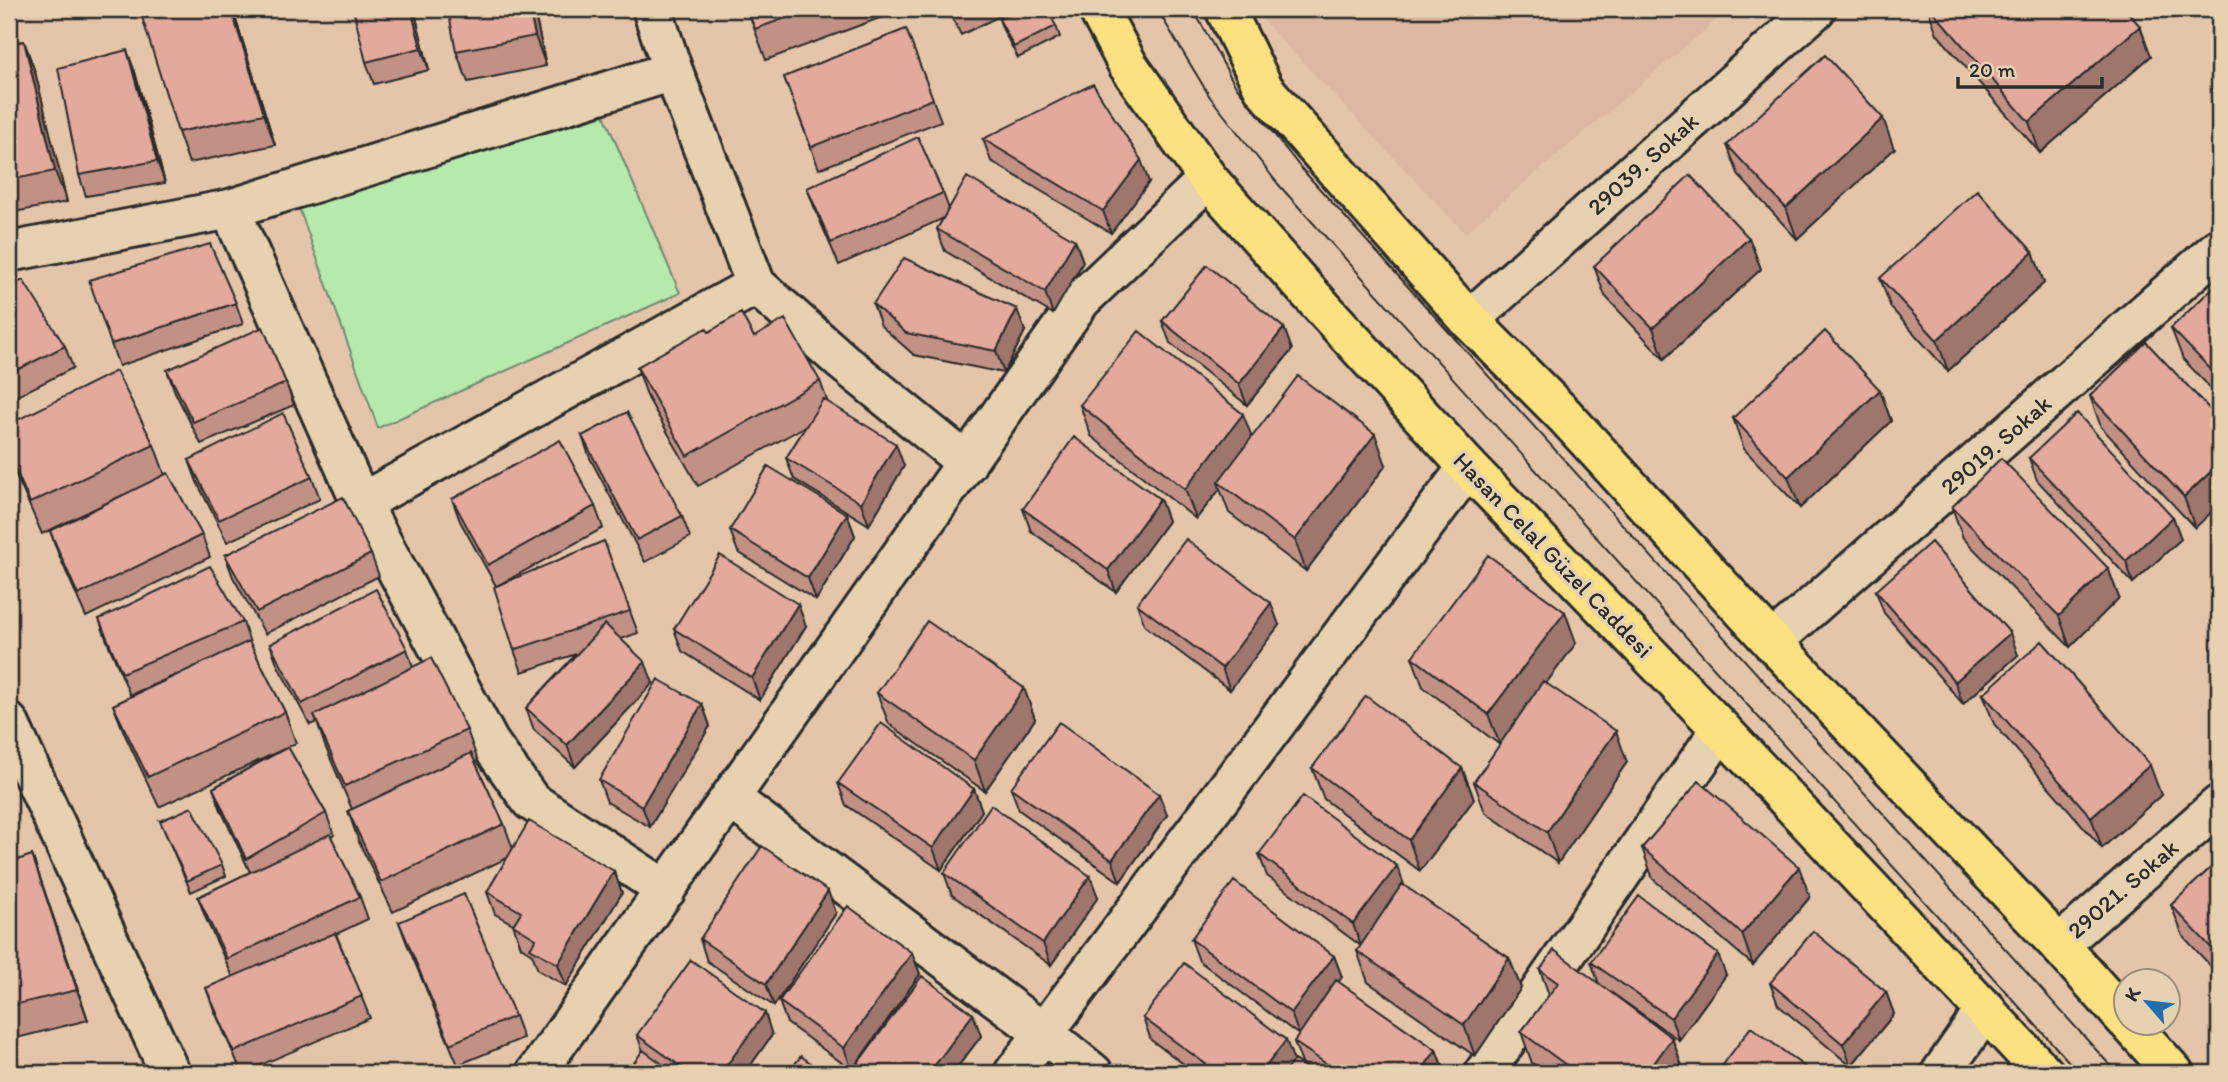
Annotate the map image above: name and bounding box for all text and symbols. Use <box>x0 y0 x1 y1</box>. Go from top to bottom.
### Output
scale bar <box>1958 46 2102 90</box>
text: 20 m <box>1969 57 2016 82</box>
street label: 29039. Sokak <box>1581 106 1704 221</box>
street label: 29019. Sokak <box>1934 389 2057 501</box>
street label: Hasan Celal Güzel Caddesi <box>1447 446 1659 664</box>
street label: 29021. Sokak <box>2061 833 2184 945</box>
north arrow <box>2112 967 2182 1036</box>
text: K <box>2119 983 2146 1005</box>

